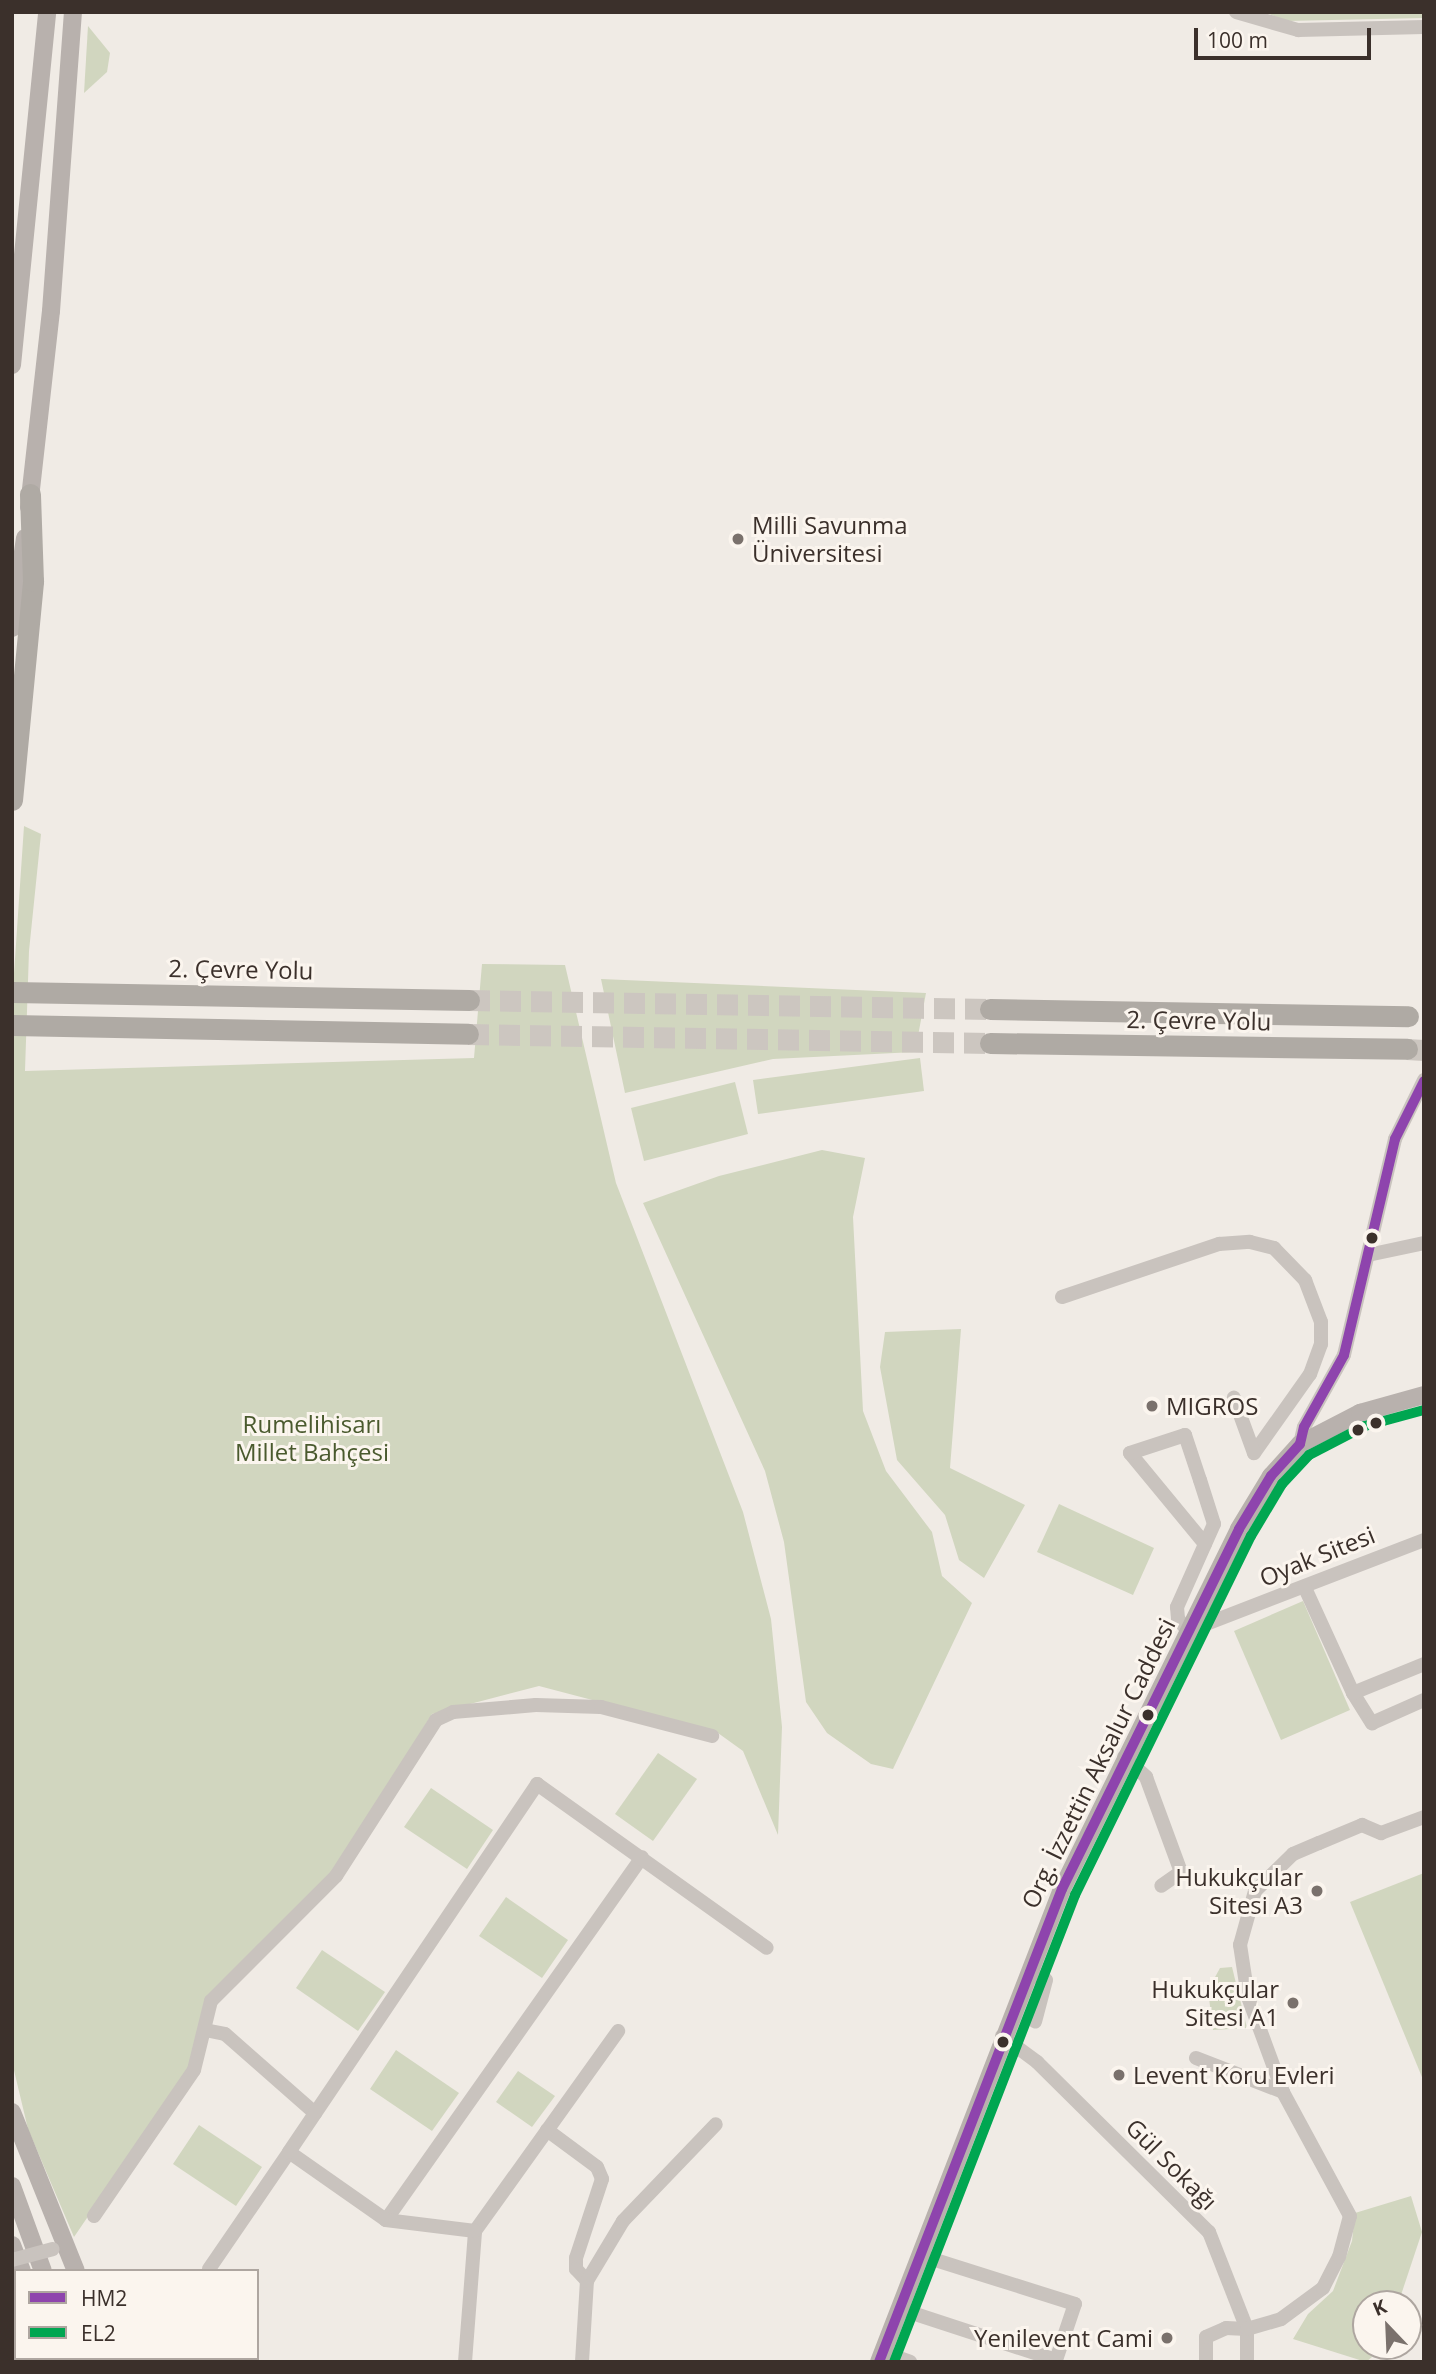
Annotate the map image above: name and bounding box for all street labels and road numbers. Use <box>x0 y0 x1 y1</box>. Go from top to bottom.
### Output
street label: 2. Çevre Yolu <box>168 953 314 985</box>
street label: 2. Çevre Yolu <box>1126 1004 1272 1036</box>
street label: Oyak Sitesi <box>1255 1520 1379 1592</box>
street label: Org. İzzettin Aksalur Caddesi <box>1015 1613 1181 1913</box>
street label: Gül Sokağı <box>1120 2112 1224 2216</box>

